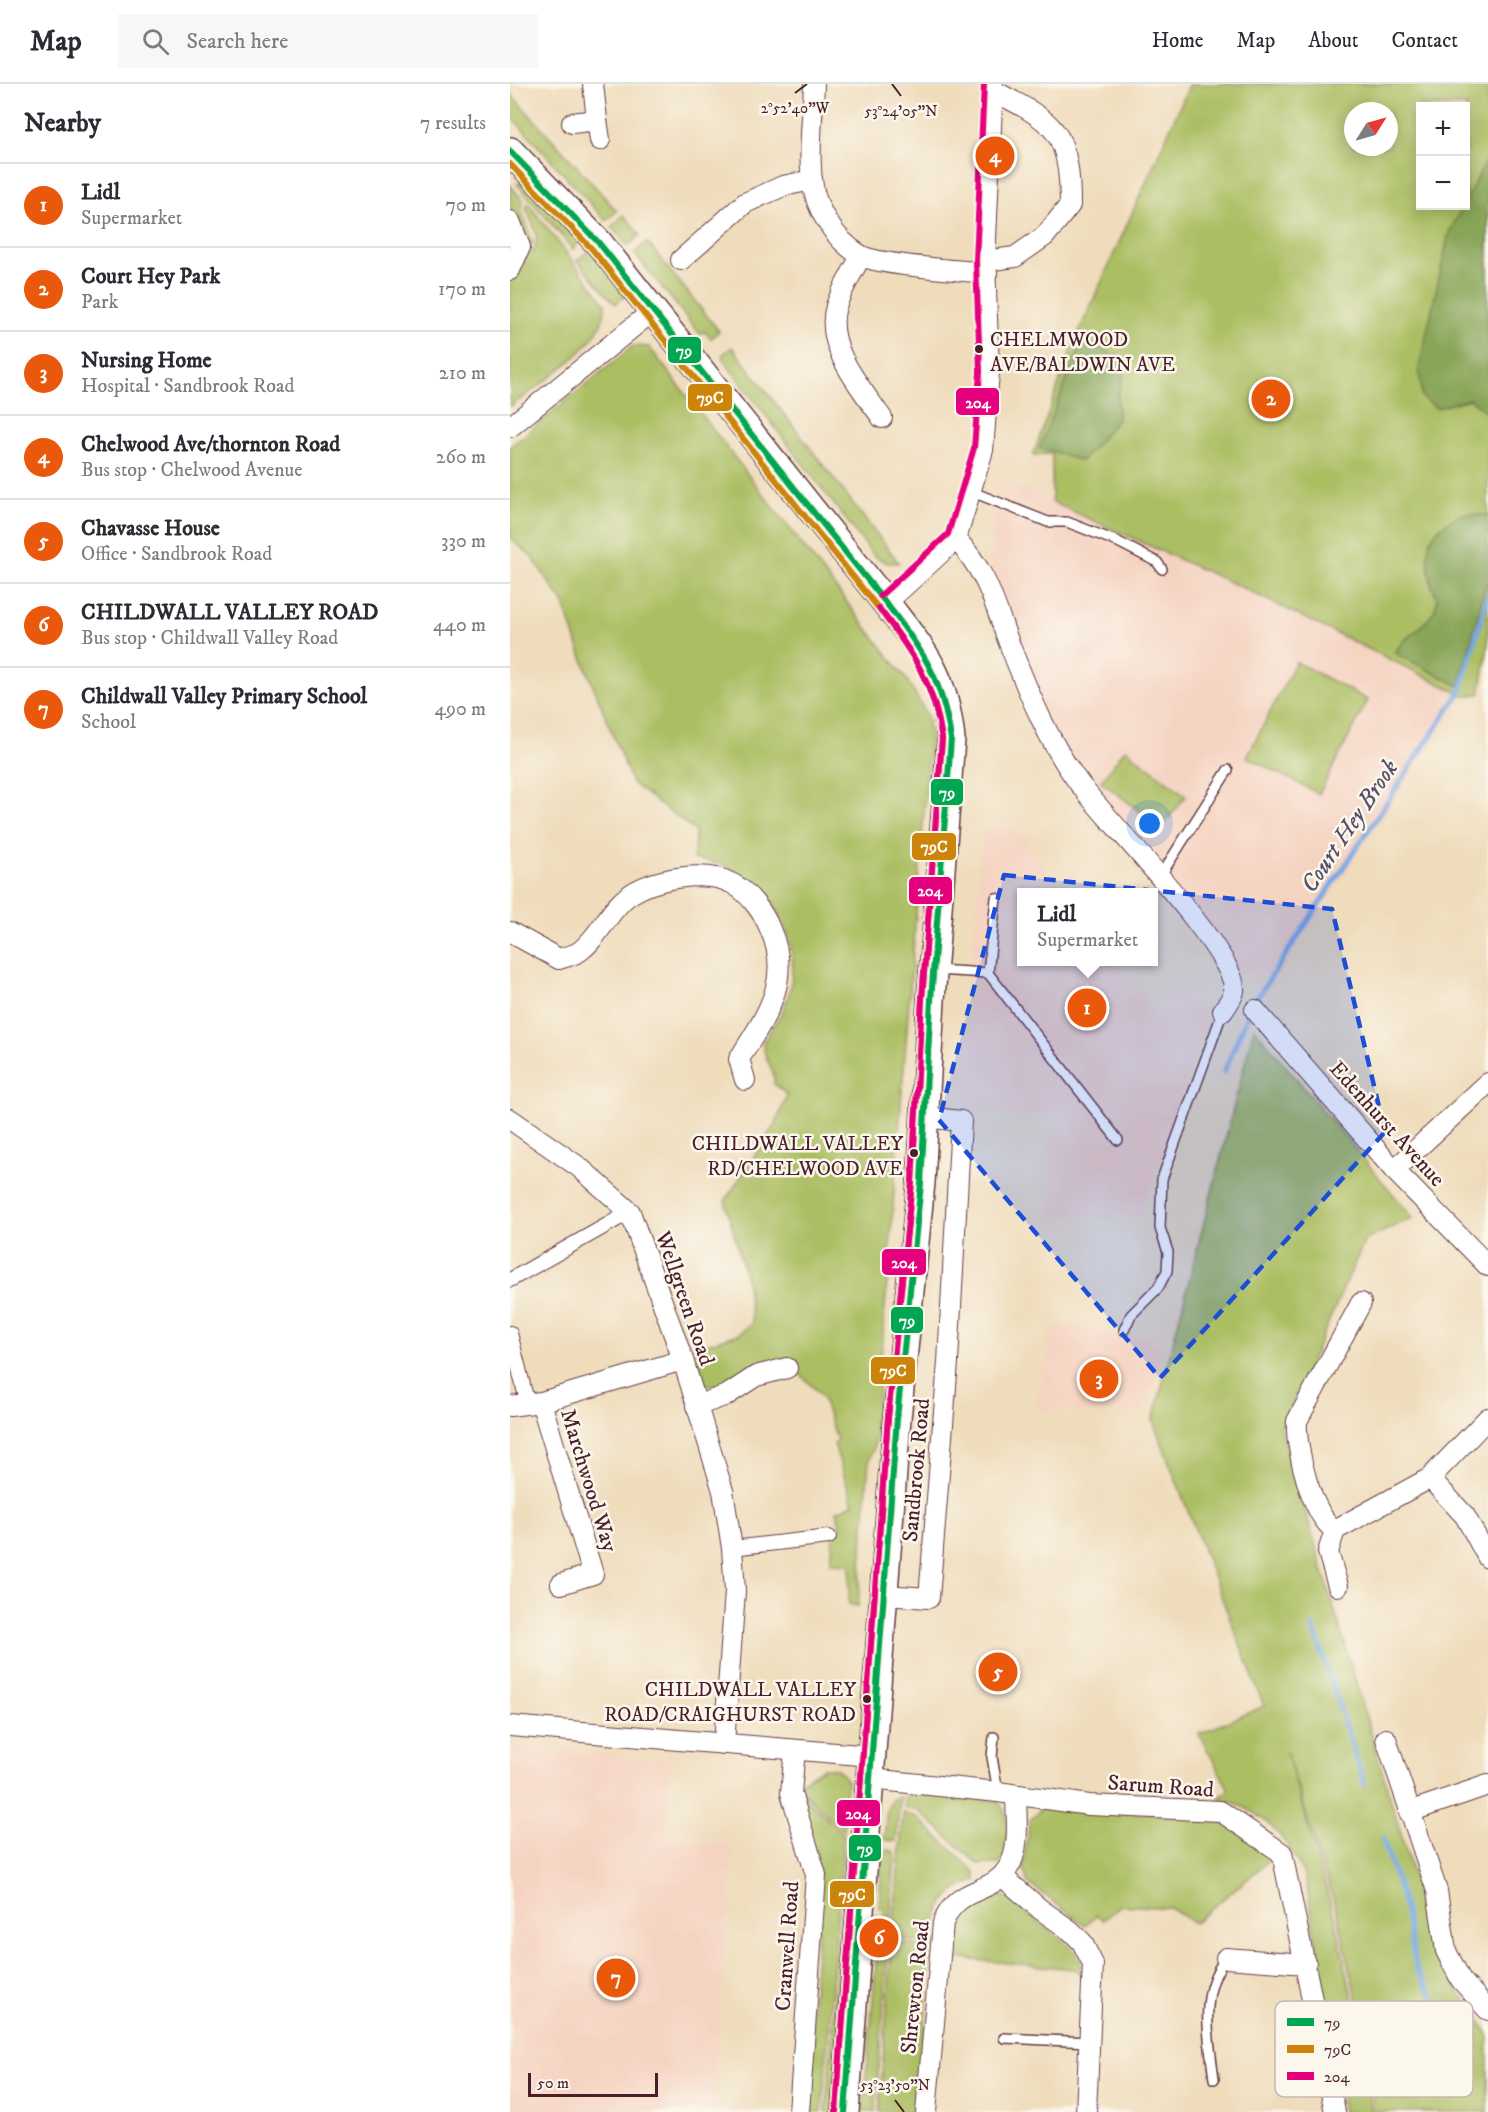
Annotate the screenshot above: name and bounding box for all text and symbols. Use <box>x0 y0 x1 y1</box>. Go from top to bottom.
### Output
search box <box>118 14 538 68</box>
text: Map <box>30 24 82 59</box>
icon: search <box>139 25 172 58</box>
text: Search here <box>187 28 288 55</box>
text: Home <box>1152 28 1204 54</box>
text: Map <box>1237 28 1275 54</box>
text: About <box>1308 28 1359 54</box>
text: Contact <box>1392 28 1458 54</box>
text: 2°52'40"W <box>761 99 830 118</box>
text: 53°24'05"N <box>865 102 937 121</box>
north arrow <box>1344 102 1398 156</box>
map controls <box>1416 102 1470 210</box>
button: + <box>1416 102 1470 156</box>
text: Nearby <box>24 107 101 140</box>
text: 7 results <box>420 111 486 136</box>
pin: 4 <box>976 134 1014 178</box>
button: − <box>1416 156 1470 210</box>
text: Lidl <box>81 179 120 206</box>
text: 1 <box>40 193 47 218</box>
text: 70 m <box>445 193 486 218</box>
text: Supermarket <box>81 206 182 231</box>
text: Court Hey Park <box>81 263 220 290</box>
text: 2 <box>39 277 48 302</box>
text: 170 m <box>438 277 486 302</box>
text: Park <box>81 290 118 315</box>
place label: CHELMWOOD AVE/BALDWIN AVE <box>990 328 1175 378</box>
line badge: 79 <box>667 336 702 364</box>
text: 79 <box>676 341 692 361</box>
marker: CHELMWOOD AVE/BALDWIN AVE <box>973 343 985 355</box>
text: Nursing Home <box>81 347 212 374</box>
text: 3 <box>40 361 47 386</box>
text: 210 m <box>439 361 486 386</box>
text: Hospital · Sandbrook Road <box>81 374 294 399</box>
pin: 2 <box>1252 376 1290 422</box>
line badge: 79C <box>687 383 733 412</box>
line badge: 204 <box>955 387 1000 416</box>
text: 79C <box>696 388 724 408</box>
text: 204 <box>965 393 992 413</box>
text: Chelwood Ave/thornton Road <box>81 431 340 458</box>
text: 4 <box>38 445 49 470</box>
text: 260 m <box>436 445 486 470</box>
text: Bus stop · Chelwood Avenue <box>81 458 303 483</box>
text: Chavasse House <box>81 515 220 542</box>
text: 5 <box>39 529 48 554</box>
text: 330 m <box>441 529 486 554</box>
text: Office · Sandbrook Road <box>81 542 272 567</box>
text: CHILDWALL VALLEY ROAD <box>81 599 378 626</box>
text: 6 <box>38 613 49 638</box>
text: 440 m <box>433 613 486 638</box>
text: Bus stop · Childwall Valley Road <box>81 626 338 651</box>
text: Childwall Valley Primary School <box>81 683 367 710</box>
text: 7 <box>38 697 49 722</box>
text: 490 m <box>434 697 486 722</box>
text: School <box>81 710 136 735</box>
water label: Court Hey Brook <box>1294 754 1405 899</box>
line badge: 79 <box>930 778 964 806</box>
text: 79 <box>939 783 955 803</box>
your location <box>1135 809 1164 838</box>
line badge: 79C <box>911 832 957 861</box>
text: 79C <box>920 837 948 857</box>
line badge: 204 <box>908 876 953 905</box>
text: 204 <box>917 881 944 901</box>
popup <box>1017 888 1158 966</box>
text: Lidl <box>1037 901 1076 928</box>
text: Supermarket <box>1037 928 1138 953</box>
pin: 1 <box>1068 986 1106 1030</box>
street label: Edenhurst Avenue <box>1323 1056 1450 1192</box>
place label: CHILDWALL VALLEY RD/CHELWOOD AVE <box>692 1132 903 1182</box>
marker: CHILDWALL VALLEY RD/CHELWOOD AVE <box>908 1147 920 1159</box>
street label: Wellgreen Road <box>649 1227 720 1369</box>
line badge: 204 <box>881 1248 927 1276</box>
text: 204 <box>891 1253 918 1273</box>
line badge: 79 <box>890 1306 924 1334</box>
text: 79 <box>899 1311 915 1331</box>
line badge: 79C <box>870 1356 916 1385</box>
pin: 3 <box>1080 1356 1118 1402</box>
text: 79C <box>879 1361 907 1381</box>
street label: Sandbrook Road <box>897 1397 936 1543</box>
street label: Marchwood Way <box>554 1406 623 1556</box>
pin: 5 <box>978 1650 1018 1694</box>
place label: CHILDWALL VALLEY ROAD/CRAIGHURST ROAD <box>604 1678 856 1728</box>
marker: CHILDWALL VALLEY ROAD/CRAIGHURST ROAD <box>861 1693 873 1705</box>
street label: Sarum Road <box>1107 1769 1215 1804</box>
line badge: 204 <box>836 1799 881 1827</box>
text: 204 <box>845 1804 872 1824</box>
line badge: 79 <box>848 1834 882 1862</box>
text: 79 <box>857 1839 873 1859</box>
street label: Cranwell Road <box>769 1880 806 2012</box>
line badge: 79C <box>829 1880 875 1908</box>
text: 79C <box>838 1885 866 1905</box>
pin: 6 <box>860 1916 898 1960</box>
street label: Shrewton Road <box>895 1919 936 2055</box>
pin: 7 <box>596 1956 636 2000</box>
legend <box>1275 2001 1473 2097</box>
text: 79 <box>1324 2013 1340 2033</box>
text: 79C <box>1324 2040 1351 2060</box>
text: 204 <box>1324 2067 1350 2087</box>
scale bar <box>528 2070 658 2098</box>
text: 50 m <box>537 2073 569 2093</box>
text: 53°23'50"N <box>860 2076 930 2095</box>

